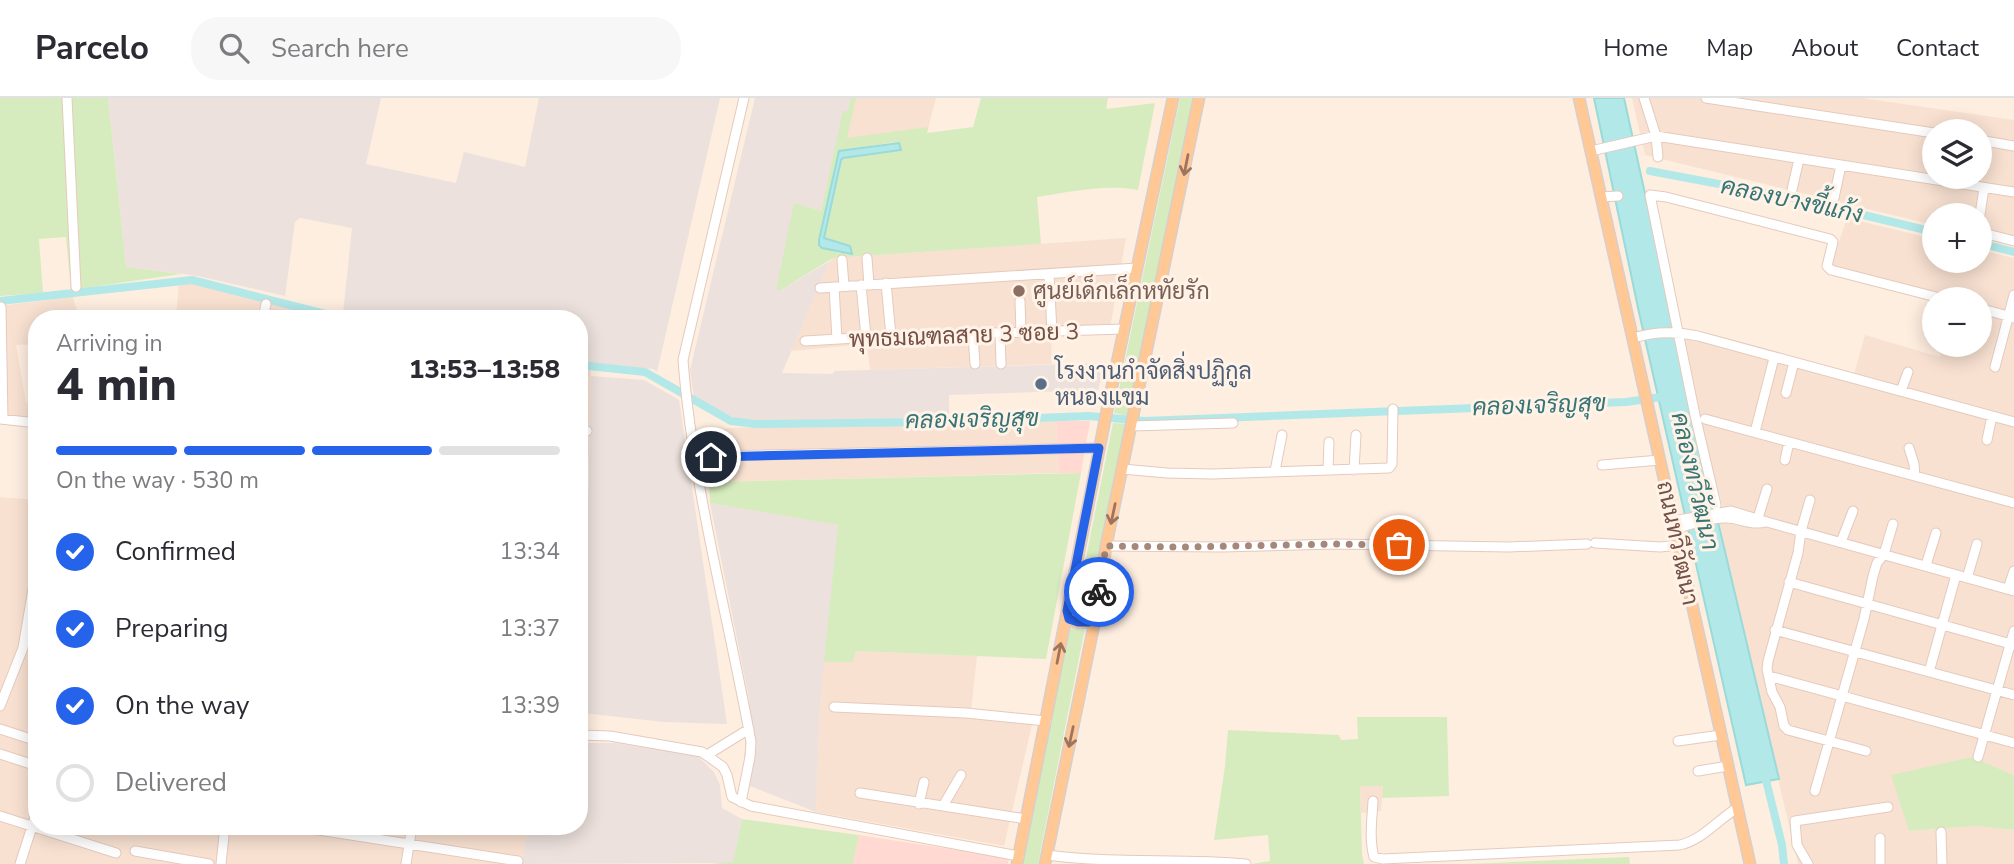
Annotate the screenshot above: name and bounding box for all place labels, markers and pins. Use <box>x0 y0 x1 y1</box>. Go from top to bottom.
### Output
place label: ศูนย์เด็กเล็กหทัยรัก <box>1033 274 1210 308</box>
marker: ศูนย์เด็กเล็กหทัยรัก <box>1011 283 1027 299</box>
place label: โรงงานกำจัดสิ่งปฏิกูล หนองแขม <box>1053 351 1252 413</box>
marker: โรงงานกำจัดสิ่งปฏิกูล หนองแขม <box>1033 376 1049 392</box>
pin <box>681 427 741 487</box>
pin <box>1369 515 1429 575</box>

